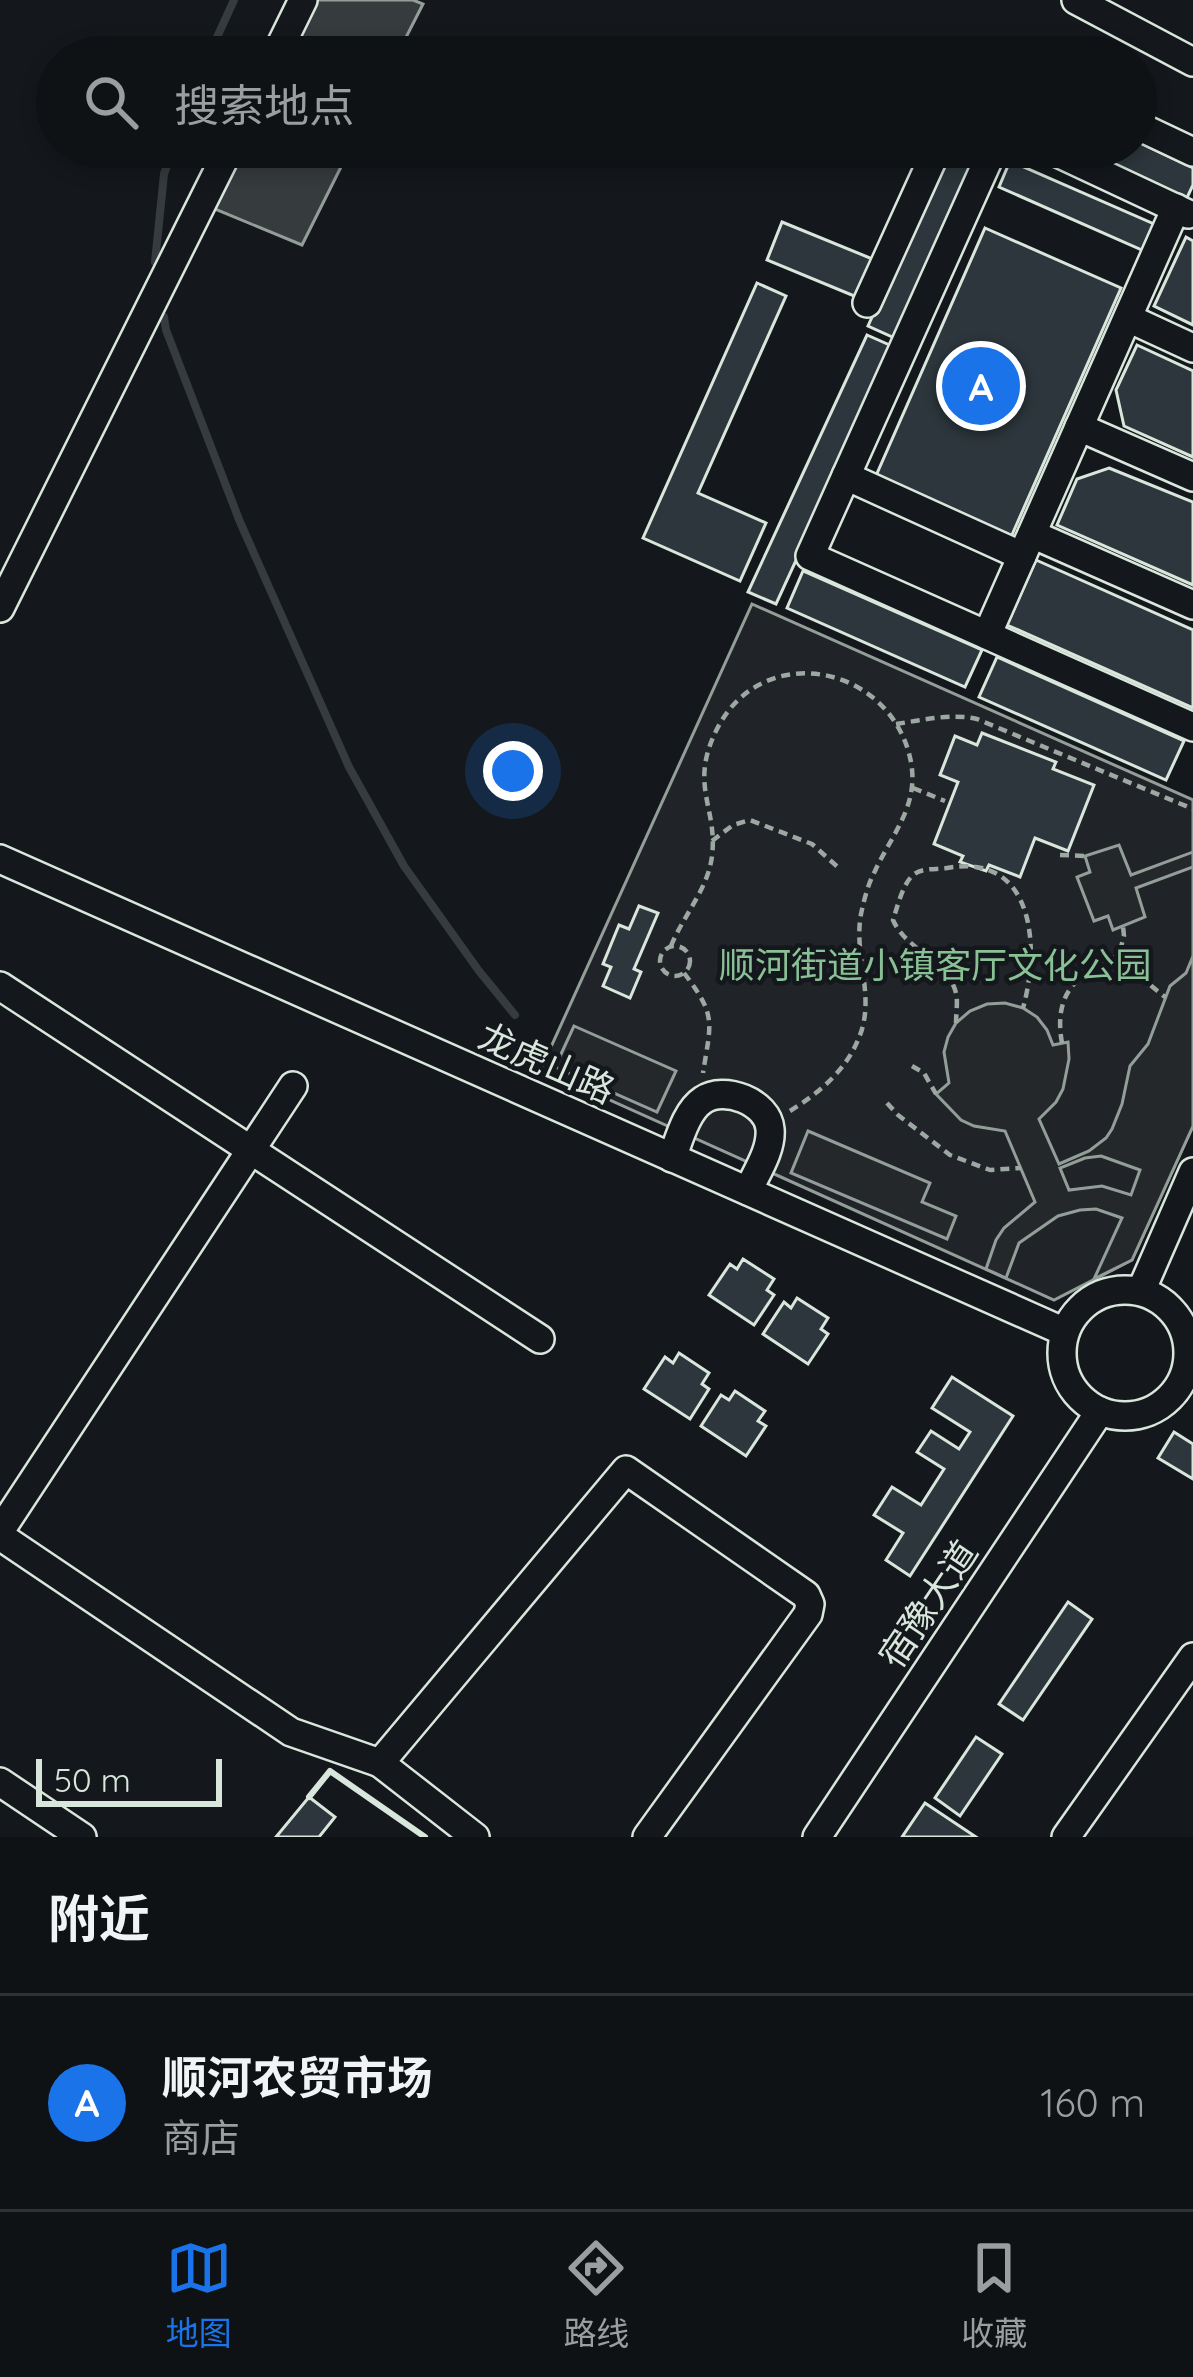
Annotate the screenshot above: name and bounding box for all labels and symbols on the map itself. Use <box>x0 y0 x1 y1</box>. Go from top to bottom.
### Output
pin: A <box>942 341 1020 431</box>
your location <box>483 741 543 801</box>
park label: 顺河街道小镇客厅文化公园 <box>719 942 1151 987</box>
street label: 龙虎山路 <box>472 1013 622 1112</box>
street label: 宿豫大道 <box>869 1531 987 1676</box>
scale bar <box>36 1753 222 1806</box>

